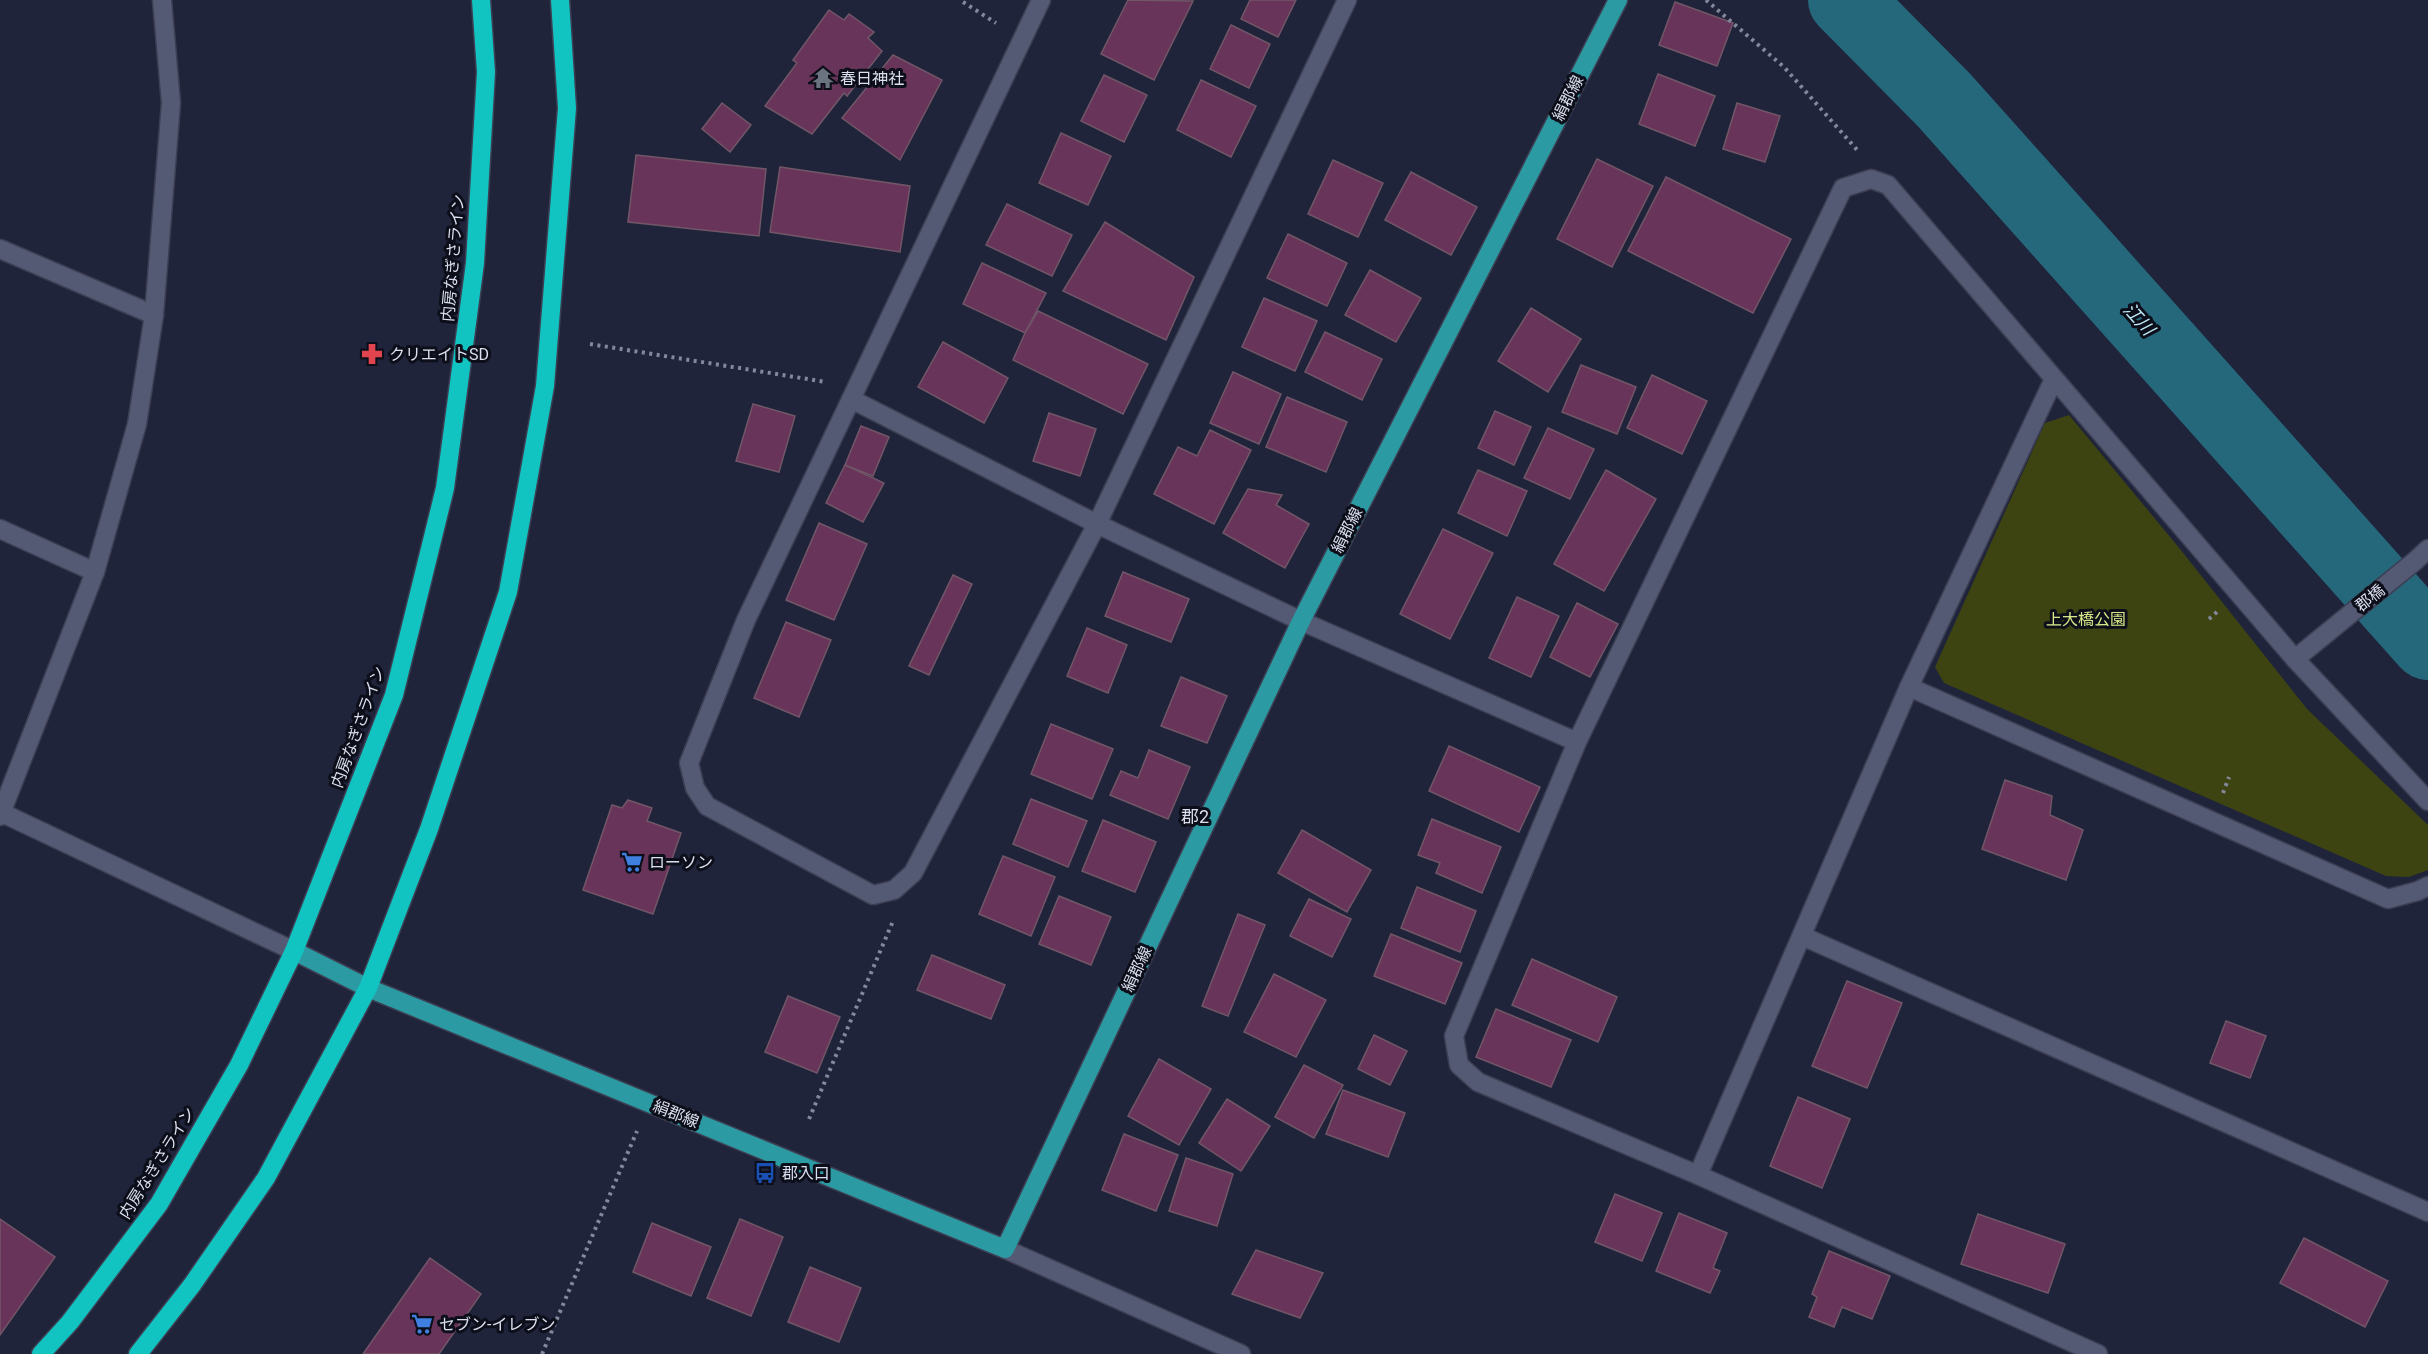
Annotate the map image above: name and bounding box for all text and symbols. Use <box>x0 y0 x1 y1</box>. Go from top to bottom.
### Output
temple icon: 春日神社 <box>811 66 835 90</box>
place label: 春日神社 <box>840 69 904 88</box>
street label: 絹郡線 <box>1549 72 1587 124</box>
street label: 内房なぎさライン <box>438 193 468 323</box>
water label: 江川 <box>2119 299 2160 341</box>
pharmacy icon: クリエイトSD <box>360 342 384 366</box>
place label: クリエイトSD <box>389 345 489 364</box>
street label: 絹郡線 <box>1328 504 1366 556</box>
street label: 郡橋 <box>2352 581 2388 615</box>
park label: 上大橋公園 <box>2046 610 2126 629</box>
street label: 内房なぎさライン <box>327 664 389 790</box>
district label: 郡2 <box>1181 806 1209 827</box>
supermarket icon: ローソン <box>620 850 644 874</box>
place label: ローソン <box>649 853 713 872</box>
street label: 絹郡線 <box>1118 943 1156 995</box>
street label: 絹郡線 <box>650 1096 702 1132</box>
street label: 内房なぎさライン <box>115 1104 199 1222</box>
bus stop icon: 郡入口 <box>753 1161 777 1185</box>
place label: 郡入口 <box>782 1164 830 1183</box>
supermarket icon: セブン-イレブン <box>410 1312 434 1336</box>
place label: セブン-イレブン <box>439 1315 555 1334</box>

